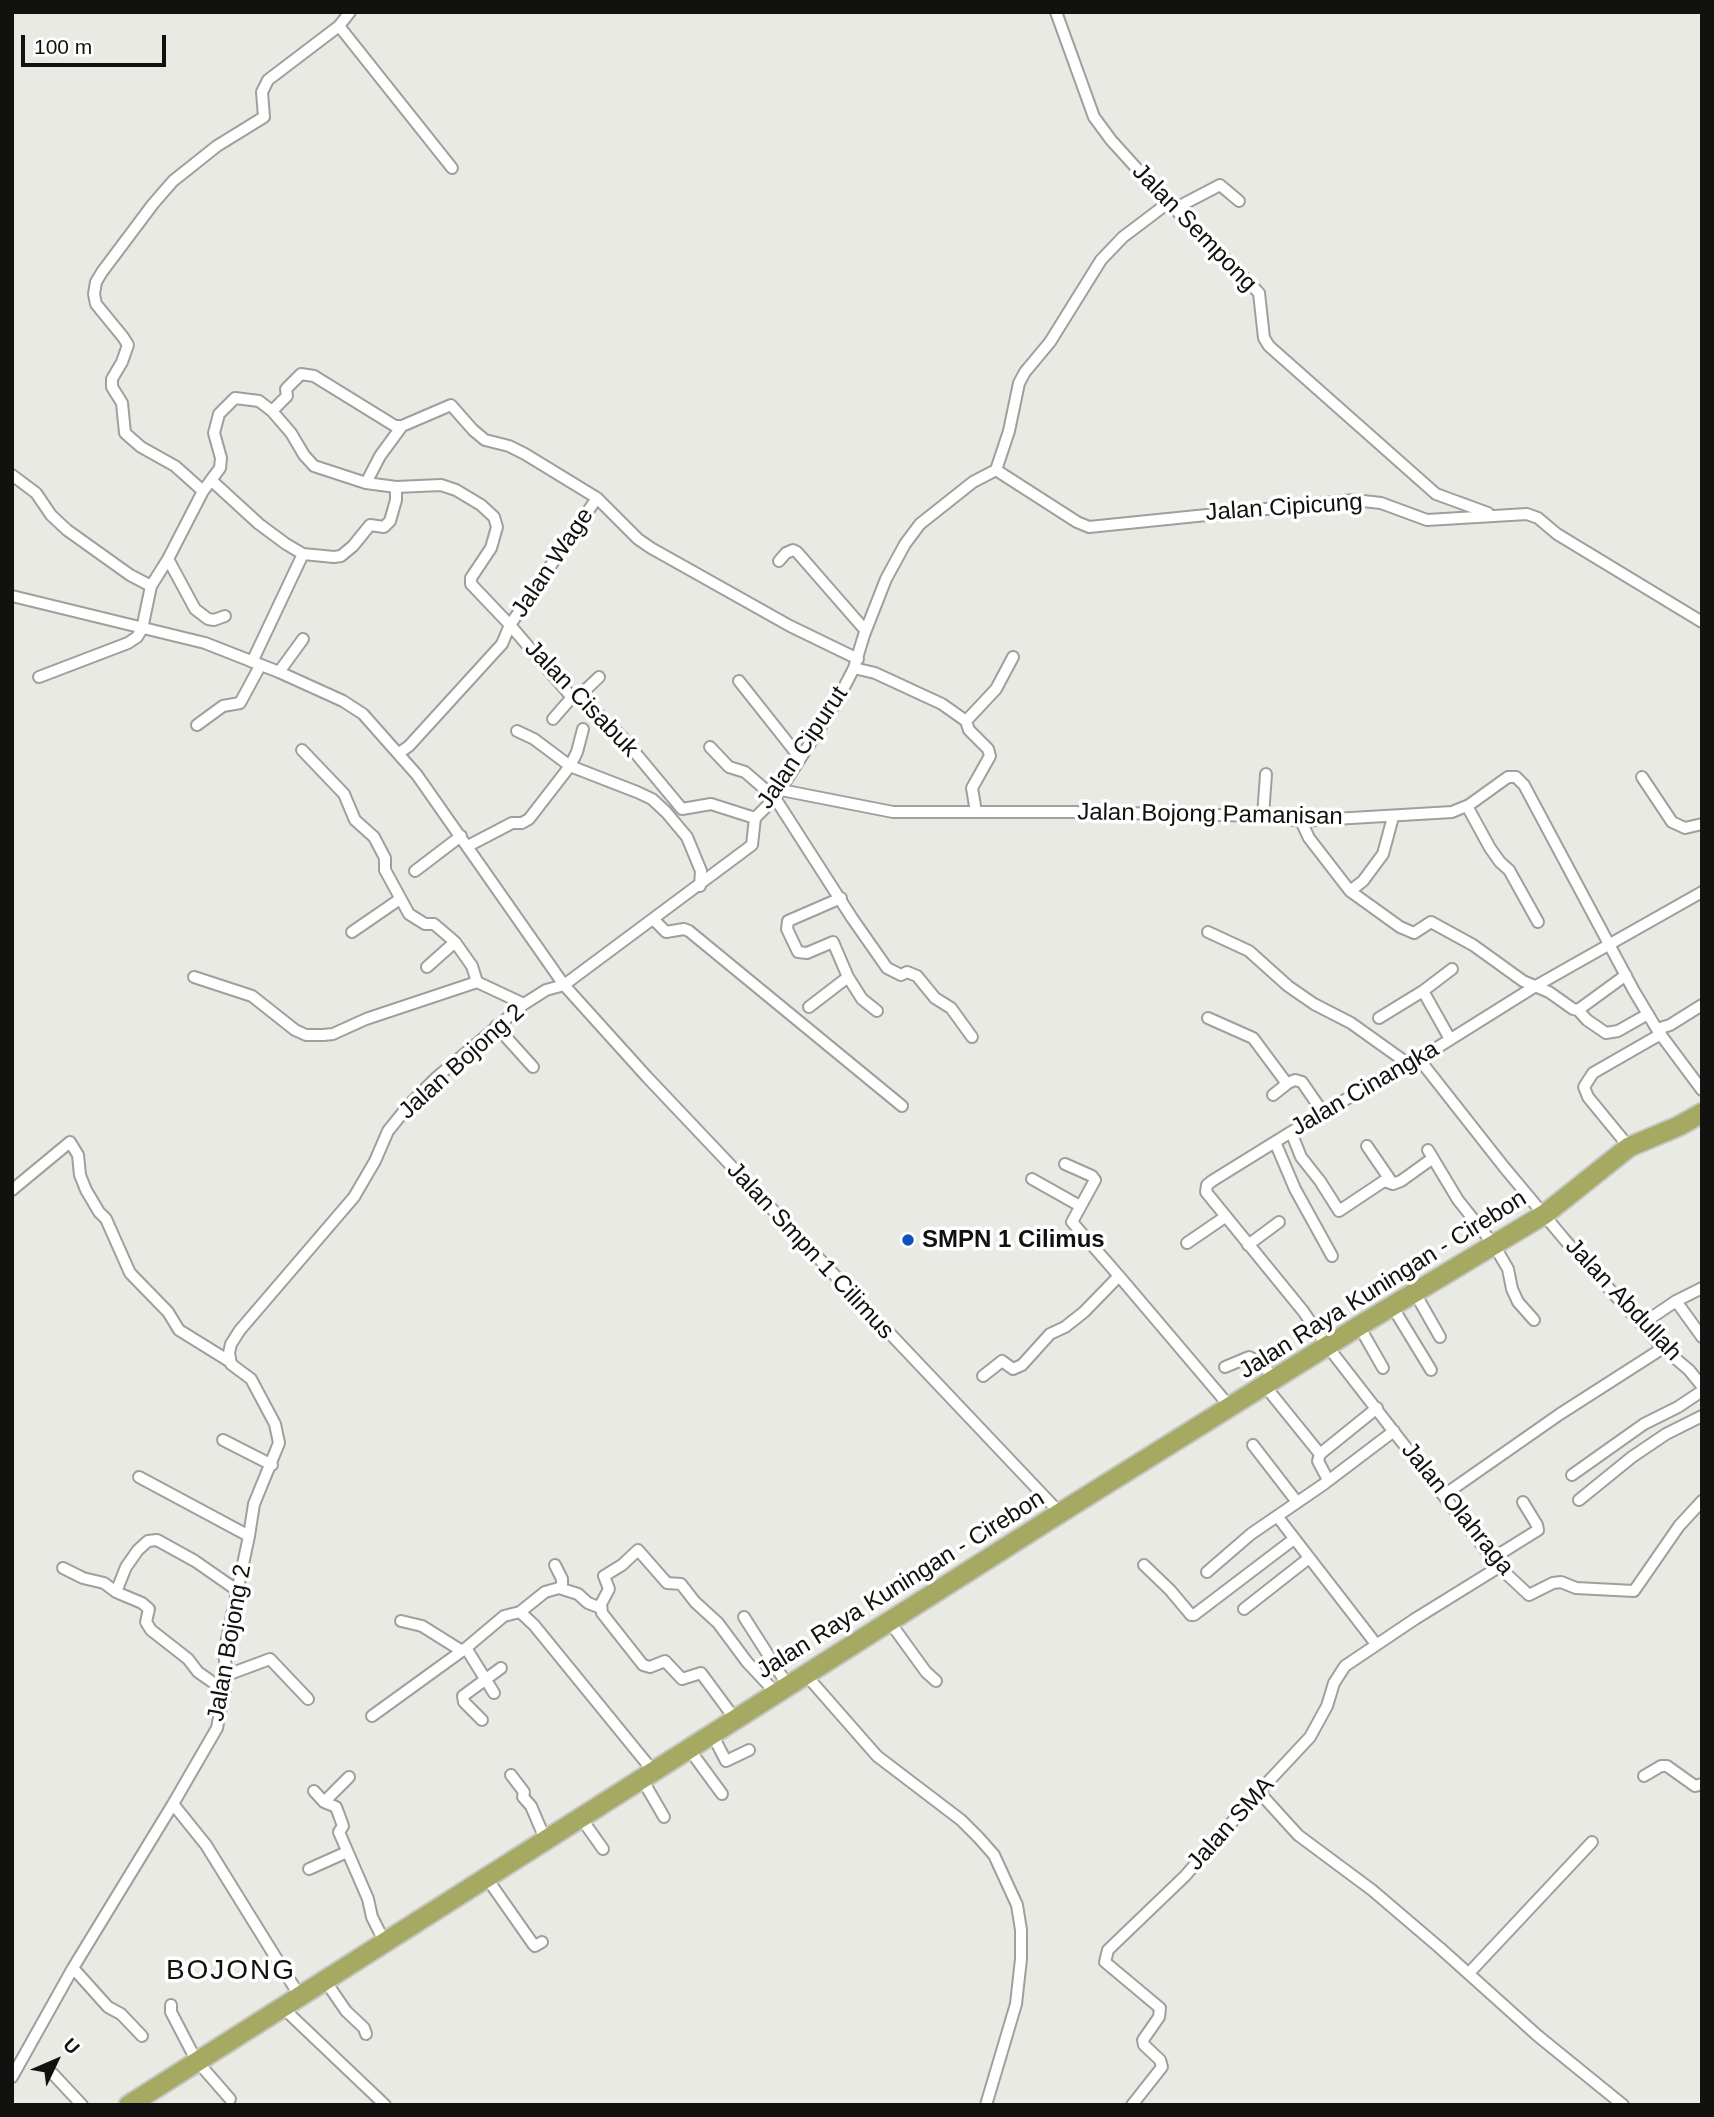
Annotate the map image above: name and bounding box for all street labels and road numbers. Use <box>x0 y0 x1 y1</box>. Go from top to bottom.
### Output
street label: Jalan Sempong <box>1126 158 1262 298</box>
street label: Jalan Cipicung <box>1204 488 1364 528</box>
street label: Jalan Wage <box>506 503 600 623</box>
street label: Jalan Cisabuk <box>518 635 644 763</box>
street label: Jalan Cipurut <box>752 681 854 815</box>
street label: Jalan Bojong Pamanisan <box>1077 798 1343 832</box>
street label: Jalan Bojong 2 <box>393 998 531 1126</box>
street label: Jalan Cinangka <box>1286 1035 1444 1143</box>
street label: Jalan Smpn 1 Cilimus <box>720 1156 900 1346</box>
street label: Jalan Raya Kuningan - Cirebon <box>1234 1184 1532 1386</box>
street label: Jalan Abdullah <box>1559 1233 1687 1367</box>
street label: Jalan Olahraga <box>1395 1437 1519 1581</box>
street label: Jalan Raya Kuningan - Cirebon <box>752 1484 1050 1686</box>
street label: Jalan Bojong 2 <box>202 1562 258 1724</box>
street label: Jalan SMA <box>1181 1771 1281 1877</box>

